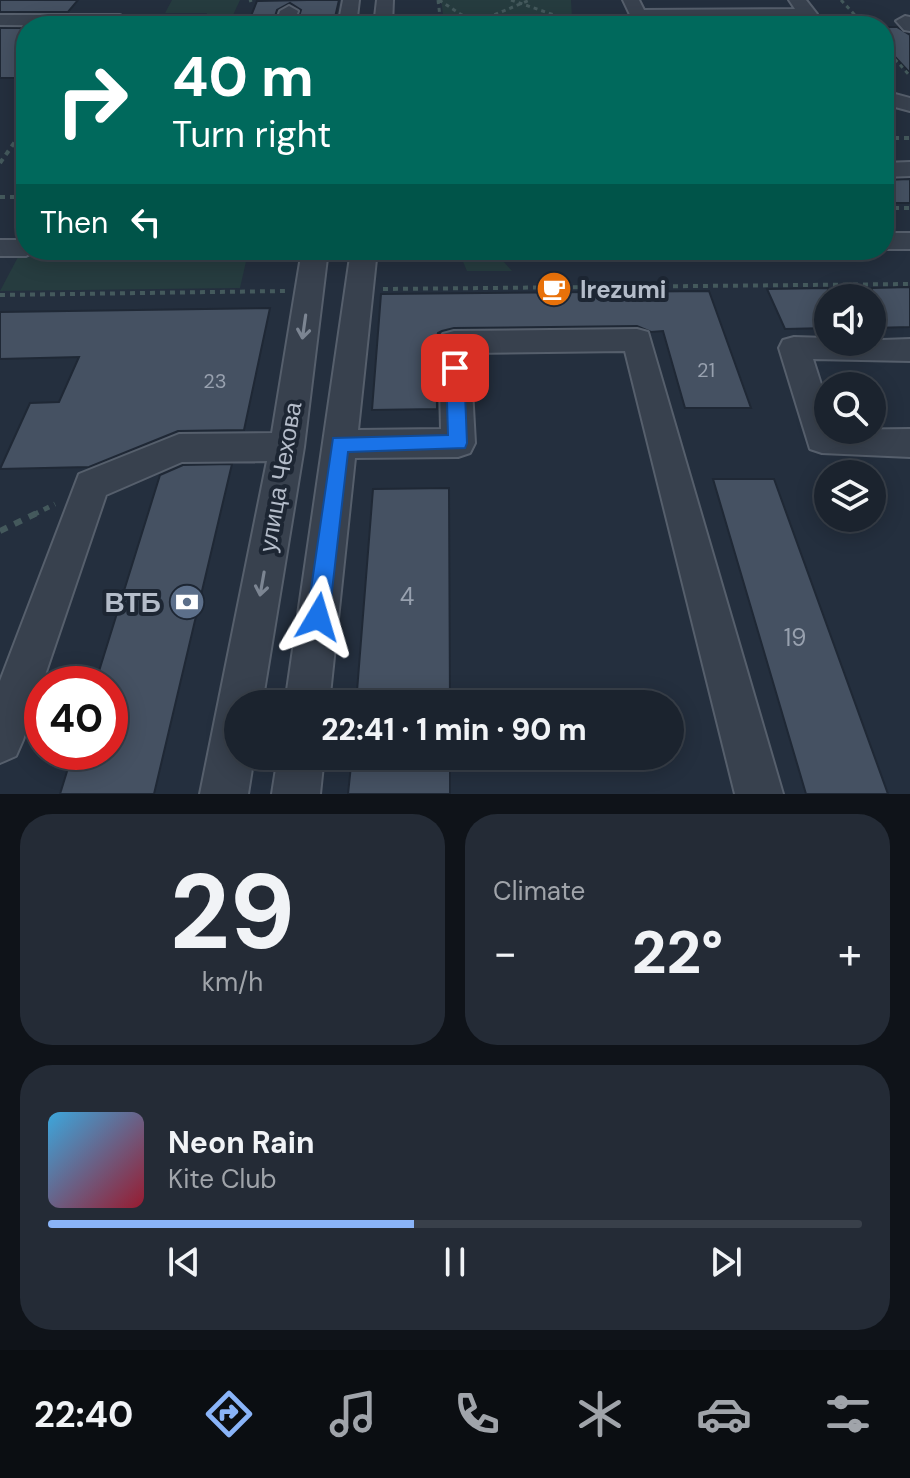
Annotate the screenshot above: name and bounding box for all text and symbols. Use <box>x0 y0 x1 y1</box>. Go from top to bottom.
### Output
text: 40 m <box>172 40 314 113</box>
icon: right <box>40 48 144 152</box>
text: Turn right <box>172 111 331 158</box>
icon: left <box>124 200 168 244</box>
text: Then <box>40 203 108 242</box>
cafe icon: Irezumi <box>535 270 573 308</box>
place label: Irezumi <box>580 274 666 305</box>
map controls <box>814 284 886 532</box>
button: sound <box>814 284 886 356</box>
one-way arrow <box>296 314 311 339</box>
pin <box>421 334 489 402</box>
icon: arrive <box>433 346 477 390</box>
house number: 21 <box>697 357 715 383</box>
house number: 23 <box>203 368 227 394</box>
button: search <box>814 372 886 444</box>
street label: улица Чехова <box>252 399 309 555</box>
button: layers <box>814 460 886 532</box>
one-way arrow <box>254 571 269 596</box>
position arrow <box>276 575 360 659</box>
house number: 4 <box>400 581 414 612</box>
bank icon: ВТБ <box>168 583 206 621</box>
place label: ВТБ <box>105 584 161 621</box>
house number: 19 <box>784 622 806 653</box>
speed limit sign: 40 <box>24 666 128 770</box>
text: 22:41 · 1 min · 90 m <box>321 710 587 749</box>
text: 29 <box>170 845 295 980</box>
text: Climate <box>493 874 585 908</box>
text: 22° <box>632 913 723 992</box>
text: − <box>493 924 517 982</box>
text: + <box>838 924 862 982</box>
text: km/h <box>202 965 263 999</box>
text: Neon Rain <box>168 1123 314 1162</box>
text: Kite Club <box>168 1162 277 1196</box>
icon: previous <box>162 1240 206 1284</box>
icon: pause <box>433 1240 477 1284</box>
icon: next <box>704 1240 748 1284</box>
icon: directions <box>201 1386 257 1442</box>
icon: music <box>325 1386 381 1442</box>
icon: phone <box>449 1386 505 1442</box>
icon: climate <box>572 1386 628 1442</box>
icon: car <box>696 1386 752 1442</box>
icon: filters <box>820 1386 876 1442</box>
text: 22:40 <box>34 1391 133 1438</box>

